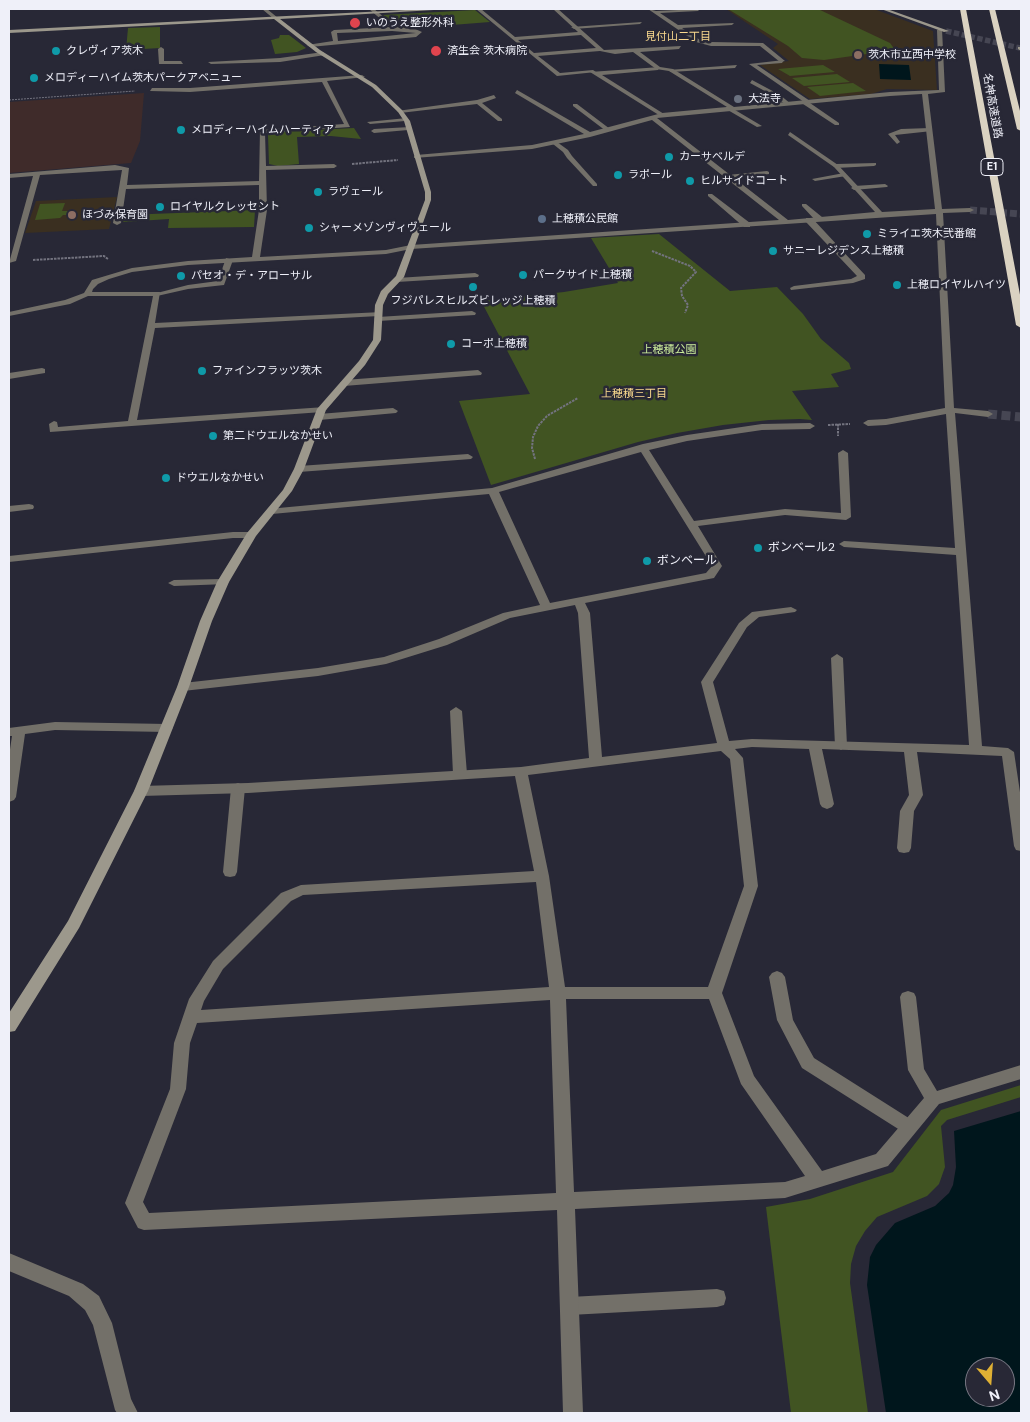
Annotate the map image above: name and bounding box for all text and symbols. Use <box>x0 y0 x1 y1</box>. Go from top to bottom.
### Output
marker: いのうえ整形外科 <box>348 16 362 30</box>
place label: いのうえ整形外科 <box>366 16 454 30</box>
district label: 見付山二丁目 <box>645 30 711 44</box>
place label: クレヴィア茨木 <box>66 44 143 58</box>
marker: 済生会 茨木病院 <box>429 44 443 58</box>
place label: 済生会 茨木病院 <box>447 44 527 58</box>
marker: クレヴィア茨木 <box>50 45 62 57</box>
place label: 茨木市立西中学校 <box>868 48 956 62</box>
marker: 茨木市立西中学校 <box>852 49 864 61</box>
place label: メロディーハイム茨木パークアベニュー <box>44 71 242 85</box>
marker: メロディーハイム茨木パークアベニュー <box>28 72 40 84</box>
street label: 名神高速道路 <box>980 72 1004 140</box>
place label: 大法寺 <box>748 92 781 106</box>
marker: 大法寺 <box>732 93 744 105</box>
place label: メロディーハイムハーティア <box>191 123 334 137</box>
marker: メロディーハイムハーティア <box>175 124 187 136</box>
place label: カーサベルデ <box>679 150 745 164</box>
marker: カーサベルデ <box>663 151 675 163</box>
road number: E1 <box>981 158 1003 176</box>
place label: ラポール <box>628 168 672 182</box>
marker: ラポール <box>612 169 624 181</box>
place label: ヒルサイドコート <box>700 174 788 188</box>
marker: ヒルサイドコート <box>684 175 696 187</box>
place label: ラヴェール <box>328 185 383 199</box>
marker: ラヴェール <box>312 186 324 198</box>
place label: ロイヤルクレッセント <box>170 200 280 214</box>
marker: ロイヤルクレッセント <box>154 201 166 213</box>
place label: ほづみ保育園 <box>82 208 148 222</box>
marker: ほづみ保育園 <box>66 209 78 221</box>
place label: 上穂積公民館 <box>552 212 618 226</box>
marker: 上穂積公民館 <box>536 213 548 225</box>
place label: シャーメゾンヴィヴェール <box>319 221 451 235</box>
marker: シャーメゾンヴィヴェール <box>303 222 315 234</box>
place label: ミライエ茨木弐番館 <box>877 227 976 241</box>
marker: ミライエ茨木弐番館 <box>861 228 873 240</box>
place label: サニーレジデンス上穂積 <box>783 244 904 258</box>
marker: サニーレジデンス上穂積 <box>767 245 779 257</box>
place label: パークサイド上穂積 <box>533 268 632 282</box>
place label: パセオ・デ・アローサル <box>191 269 312 283</box>
marker: パークサイド上穂積 <box>517 269 529 281</box>
marker: パセオ・デ・アローサル <box>175 270 187 282</box>
place label: 上穂ロイヤルハイツ <box>907 278 1006 292</box>
marker: 上穂ロイヤルハイツ <box>891 279 903 291</box>
marker: フジパレスヒルズビレッジ上穂積 <box>467 281 479 293</box>
place label: フジパレスヒルズビレッジ上穂積 <box>391 294 555 308</box>
place label: コーポ上穂積 <box>461 337 527 351</box>
marker: コーポ上穂積 <box>445 338 457 350</box>
park label: 上穂積公園 <box>642 343 696 357</box>
place label: ファインフラッツ茨木 <box>212 364 322 378</box>
marker: ファインフラッツ茨木 <box>196 365 208 377</box>
district label: 上穂積三丁目 <box>601 387 667 401</box>
place label: 第二ドウエルなかせい <box>223 429 333 443</box>
marker: 第二ドウエルなかせい <box>207 430 219 442</box>
place label: ドウエルなかせい <box>176 471 264 485</box>
marker: ドウエルなかせい <box>160 472 172 484</box>
place label: ボンベール2 <box>768 541 835 555</box>
marker: ボンベール2 <box>752 542 764 554</box>
place label: ボンベール <box>657 554 717 568</box>
marker: ボンベール <box>641 555 653 567</box>
north arrow <box>965 1357 1015 1407</box>
text: N <box>987 1385 1002 1405</box>

